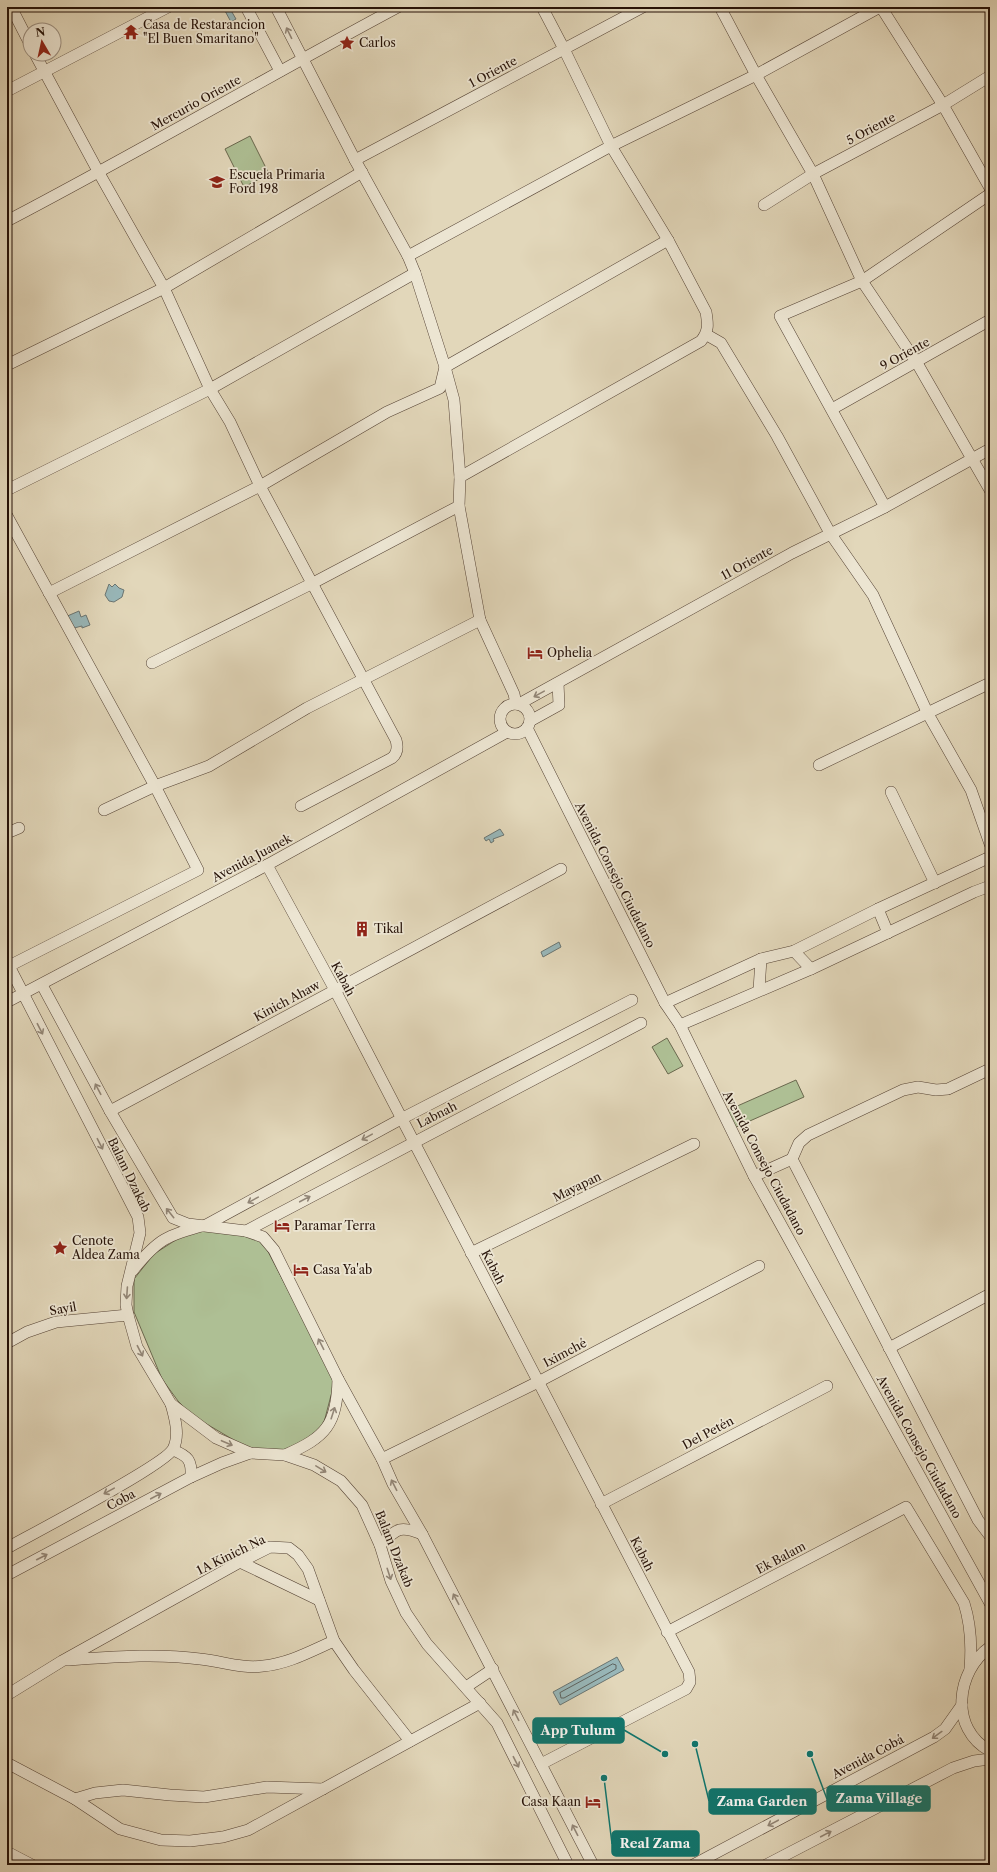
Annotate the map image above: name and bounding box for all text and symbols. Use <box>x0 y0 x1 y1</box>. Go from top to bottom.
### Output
place label: Casa de Restarancion "El Buen Smaritano" <box>143 17 266 46</box>
north arrow <box>22 22 62 62</box>
temple icon: Casa de Restarancion "El Buen Smaritano" <box>122 23 140 41</box>
text: N <box>35 24 47 40</box>
one-way arrow <box>285 27 292 39</box>
place icon: Carlos <box>338 34 356 52</box>
place label: Carlos <box>359 35 396 50</box>
street label: 1 Oriente <box>466 53 520 90</box>
street label: Mercurio Oriente <box>148 72 243 133</box>
street label: 5 Oriente <box>844 109 898 148</box>
place label: Escuela Primaria Ford 198 <box>229 167 326 196</box>
school or university icon: Escuela Primaria Ford 198 <box>208 173 226 191</box>
street label: 9 Oriente <box>877 334 932 373</box>
street label: 11 Oriente <box>718 542 776 583</box>
hotel icon: Ophelia <box>526 644 544 662</box>
place label: Ophelia <box>547 645 593 660</box>
one-way arrow <box>533 690 545 698</box>
street label: Avenida Consejo Ciudadano <box>572 799 659 950</box>
street label: Avenida Juanek <box>209 830 295 885</box>
building icon: Tikal <box>353 920 371 938</box>
place label: Tikal <box>374 921 403 936</box>
street label: Kabah <box>328 959 359 999</box>
street label: Kinich Ahaw <box>251 976 323 1024</box>
one-way arrow <box>37 1022 45 1034</box>
one-way arrow <box>94 1083 101 1095</box>
street label: Avenida Consejo Ciudadano <box>719 1087 809 1238</box>
street label: Labnah <box>414 1098 460 1131</box>
one-way arrow <box>361 1134 373 1142</box>
street label: Balam Dzakab <box>105 1135 154 1215</box>
one-way arrow <box>97 1138 104 1150</box>
street label: Mayapan <box>550 1168 604 1205</box>
one-way arrow <box>299 1195 311 1202</box>
one-way arrow <box>247 1196 259 1204</box>
one-way arrow <box>166 1208 175 1218</box>
hotel icon: Paramar Terra <box>273 1217 291 1235</box>
place label: Paramar Terra <box>294 1218 376 1233</box>
place label: Cenote Aldea Zama <box>71 1233 140 1262</box>
place icon: Cenote Aldea Zama <box>51 1239 69 1257</box>
street label: Kabah <box>478 1247 509 1287</box>
hotel icon: Casa Ya'ab <box>292 1261 310 1279</box>
place label: Casa Ya'ab <box>313 1262 372 1277</box>
one-way arrow <box>123 1286 131 1299</box>
street label: Sayil <box>48 1299 78 1318</box>
street label: Iximché <box>541 1335 589 1370</box>
one-way arrow <box>317 1338 324 1350</box>
one-way arrow <box>137 1345 144 1357</box>
street label: Avenida Consejo Ciudadano <box>873 1372 965 1521</box>
one-way arrow <box>330 1407 337 1420</box>
street label: Del Petén <box>680 1413 736 1452</box>
one-way arrow <box>221 1440 233 1448</box>
one-way arrow <box>315 1465 327 1473</box>
one-way arrow <box>390 1479 398 1491</box>
street label: Coba <box>104 1486 138 1513</box>
one-way arrow <box>103 1487 115 1495</box>
one-way arrow <box>150 1492 162 1499</box>
street label: Balam Dzakab <box>372 1508 417 1589</box>
street label: 1A Kinich Na <box>194 1531 268 1578</box>
street label: Kabah <box>627 1534 658 1574</box>
street label: Ek Balam <box>753 1538 808 1577</box>
one-way arrow <box>36 1553 48 1560</box>
one-way arrow <box>386 1568 394 1580</box>
one-way arrow <box>452 1593 459 1605</box>
one-way arrow <box>512 1709 519 1721</box>
callout: App Tulum <box>533 1718 624 1743</box>
text: App Tulum <box>540 1722 615 1738</box>
street label: Avenida Cobá <box>828 1731 907 1782</box>
one-way arrow <box>931 1731 942 1739</box>
one-way arrow <box>513 1755 520 1767</box>
callout: Zama Village <box>827 1786 930 1811</box>
callout: Zama Garden <box>709 1789 816 1814</box>
text: Zama Village <box>836 1790 922 1806</box>
hotel icon: Casa Kaan <box>584 1793 602 1811</box>
text: Zama Garden <box>717 1793 807 1809</box>
place label: Casa Kaan <box>521 1794 581 1809</box>
one-way arrow <box>767 1819 779 1827</box>
one-way arrow <box>571 1825 579 1837</box>
one-way arrow <box>819 1830 831 1837</box>
callout: Real Zama <box>612 1831 699 1856</box>
text: Real Zama <box>620 1835 691 1851</box>

